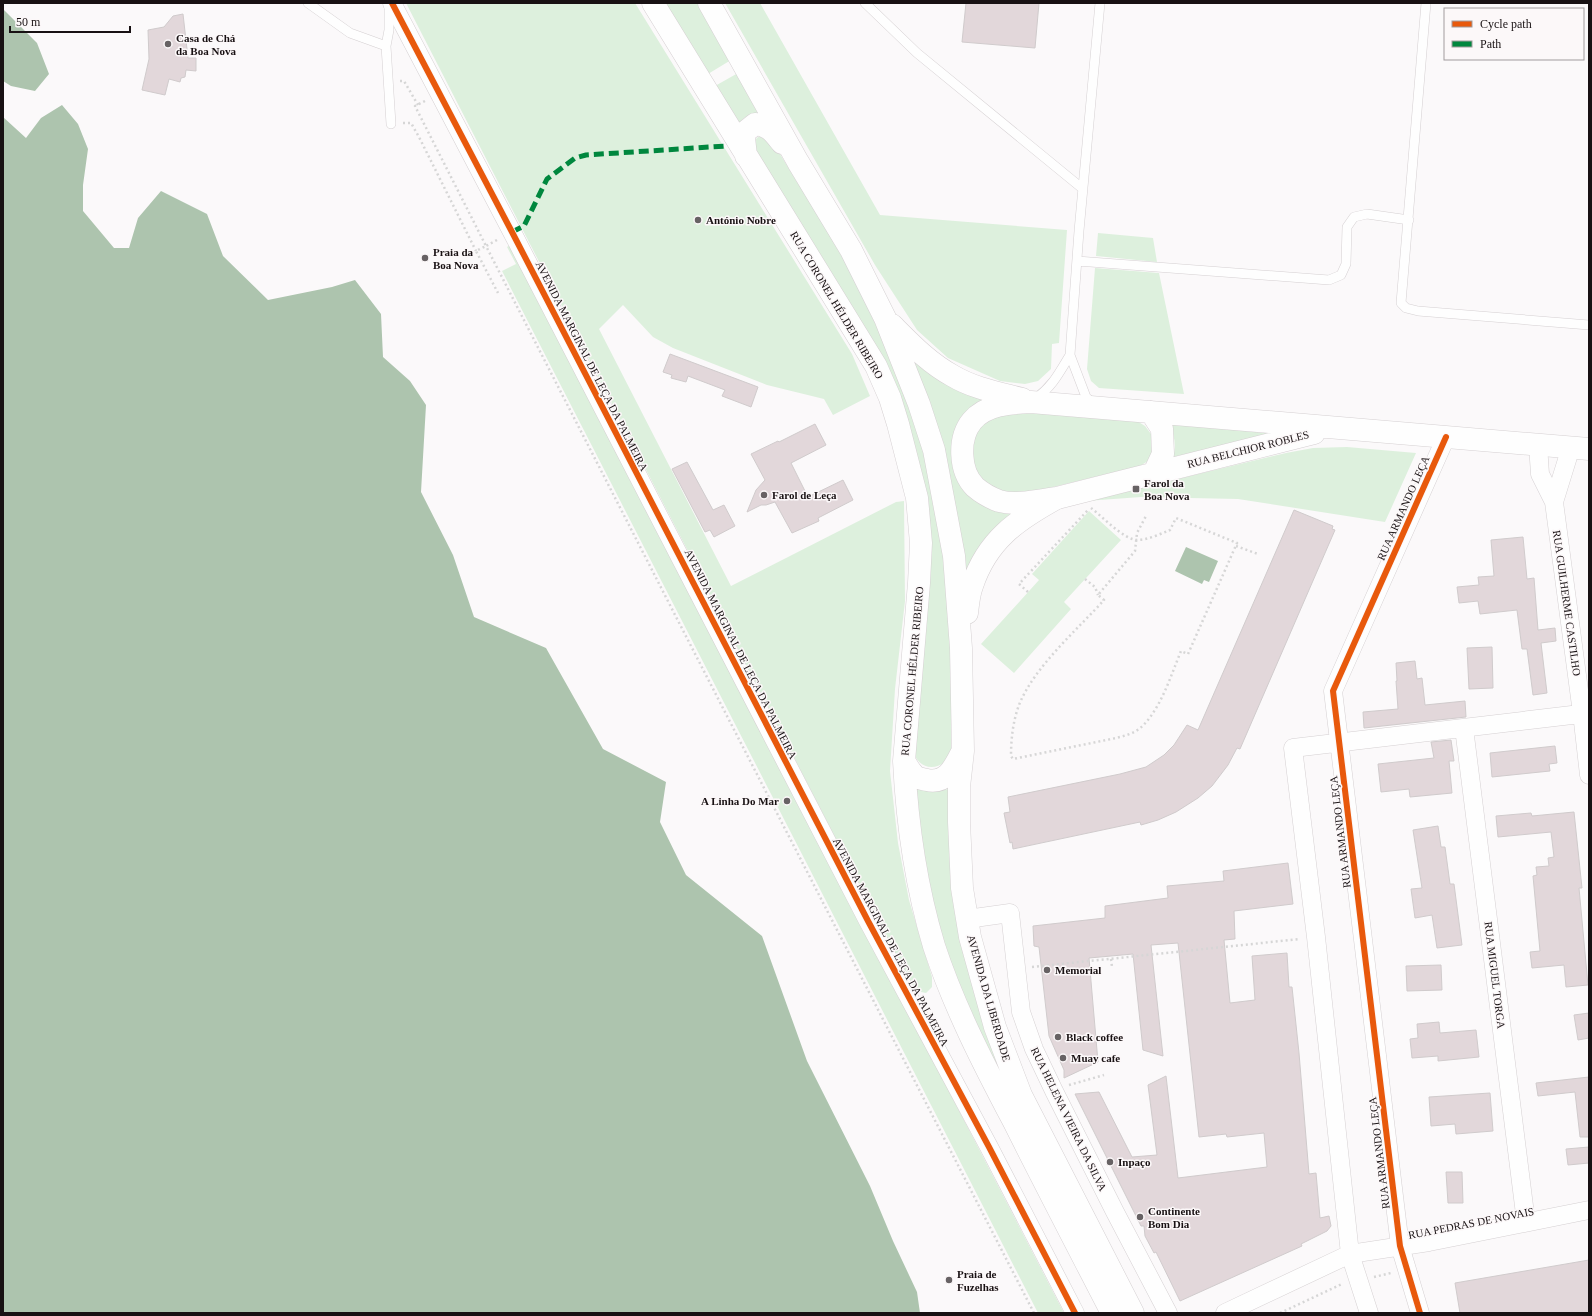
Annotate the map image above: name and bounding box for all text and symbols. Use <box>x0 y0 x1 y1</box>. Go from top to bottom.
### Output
scale bar <box>10 8 130 34</box>
legend <box>1444 8 1584 60</box>
text: 50 m <box>16 15 41 29</box>
text: Cycle path <box>1480 17 1532 31</box>
place label: Casa de Chá da Boa Nova <box>176 32 236 57</box>
text: Path <box>1480 37 1501 51</box>
marker: Casa de Chá da Boa Nova <box>163 39 173 49</box>
place label: António Nobre <box>706 214 776 226</box>
marker: António Nobre <box>693 215 703 225</box>
street label: RUA CORONEL HÉLDER RIBEIRO <box>788 229 886 381</box>
place label: Praia da Boa Nova <box>433 246 479 271</box>
marker: Praia da Boa Nova <box>420 253 430 263</box>
street label: AVENIDA MARGINAL DE LEÇA DA PALMEIRA <box>534 259 650 473</box>
street label: RUA BELCHIOR ROBLES <box>1186 428 1310 470</box>
street label: RUA ARMANDO LEÇA <box>1375 454 1431 562</box>
place label: Farol da Boa Nova <box>1144 477 1190 502</box>
marker: Farol da Boa Nova <box>1131 484 1141 494</box>
place label: Farol de Leça <box>772 489 837 501</box>
marker: Farol de Leça <box>759 490 769 500</box>
street label: RUA GUILHERME CASTILHO <box>1551 529 1583 677</box>
street label: AVENIDA MARGINAL DE LEÇA DA PALMEIRA <box>683 547 799 761</box>
street label: RUA CORONEL HÉLDER RIBEIRO <box>899 586 925 756</box>
street label: RUA ARMANDO LEÇA <box>1327 775 1353 889</box>
place label: A Linha Do Mar <box>701 795 779 807</box>
marker: A Linha Do Mar <box>782 796 792 806</box>
street label: AVENIDA MARGINAL DE LEÇA DA PALMEIRA <box>831 836 951 1048</box>
street label: RUA MIGUEL TORGA <box>1482 921 1508 1029</box>
street label: AVENIDA DA LIBERDADE <box>965 933 1013 1063</box>
place label: Memorial <box>1055 964 1101 976</box>
marker: Memorial <box>1042 965 1052 975</box>
place label: Black coffee <box>1066 1031 1123 1043</box>
marker: Black coffee <box>1053 1032 1063 1042</box>
street label: RUA HELENA VIEIRA DA SILVA <box>1029 1045 1109 1193</box>
place label: Muay cafe <box>1071 1052 1120 1064</box>
marker: Muay cafe <box>1058 1053 1068 1063</box>
street label: RUA ARMANDO LEÇA <box>1366 1096 1392 1210</box>
place label: Inpaço <box>1118 1156 1151 1168</box>
marker: Inpaço <box>1105 1157 1115 1167</box>
place label: Continente Bom Dia <box>1148 1205 1200 1230</box>
street label: RUA PEDRAS DE NOVAIS <box>1407 1205 1535 1241</box>
marker: Continente Bom Dia <box>1135 1212 1145 1222</box>
place label: Praia de Fuzelhas <box>957 1268 999 1293</box>
marker: Praia de Fuzelhas <box>944 1275 954 1285</box>

